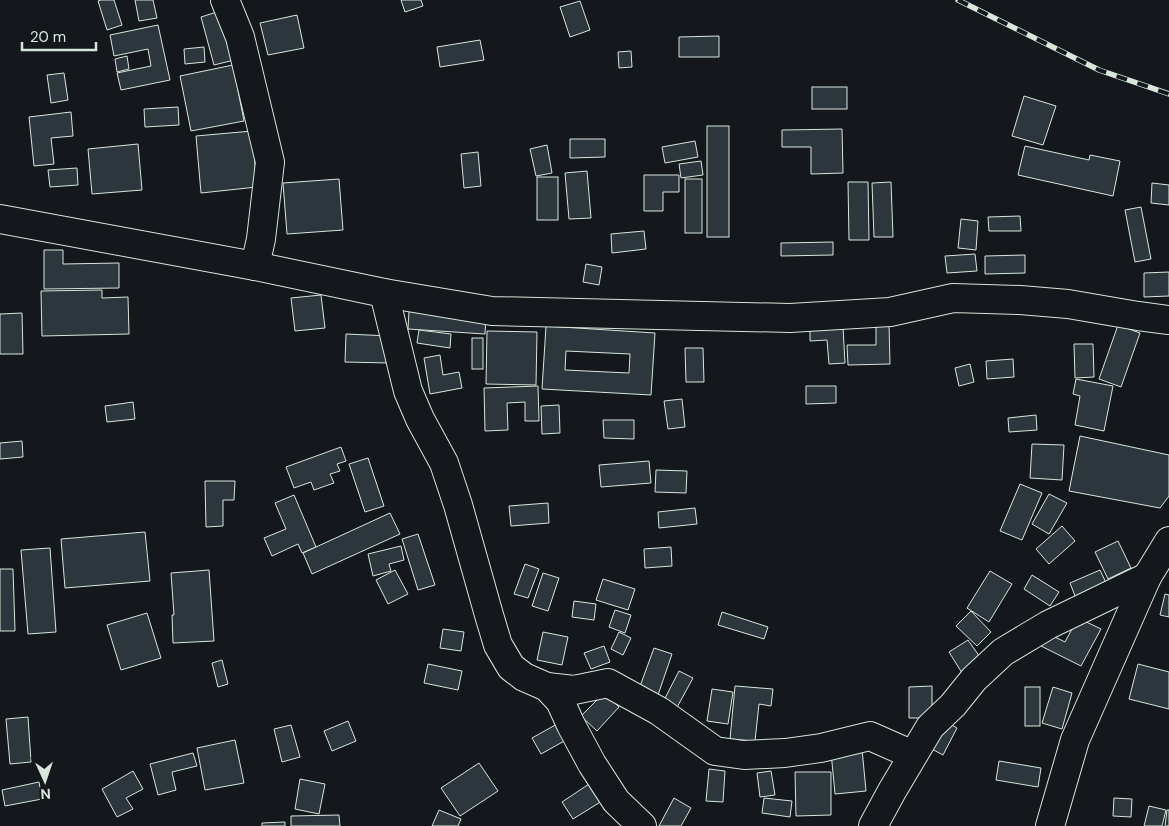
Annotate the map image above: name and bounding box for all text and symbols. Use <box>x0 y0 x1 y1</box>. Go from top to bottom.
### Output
scale bar <box>22 20 96 52</box>
text: 20 m <box>30 27 66 47</box>
north arrow <box>20 756 70 806</box>
text: N <box>40 785 51 803</box>

